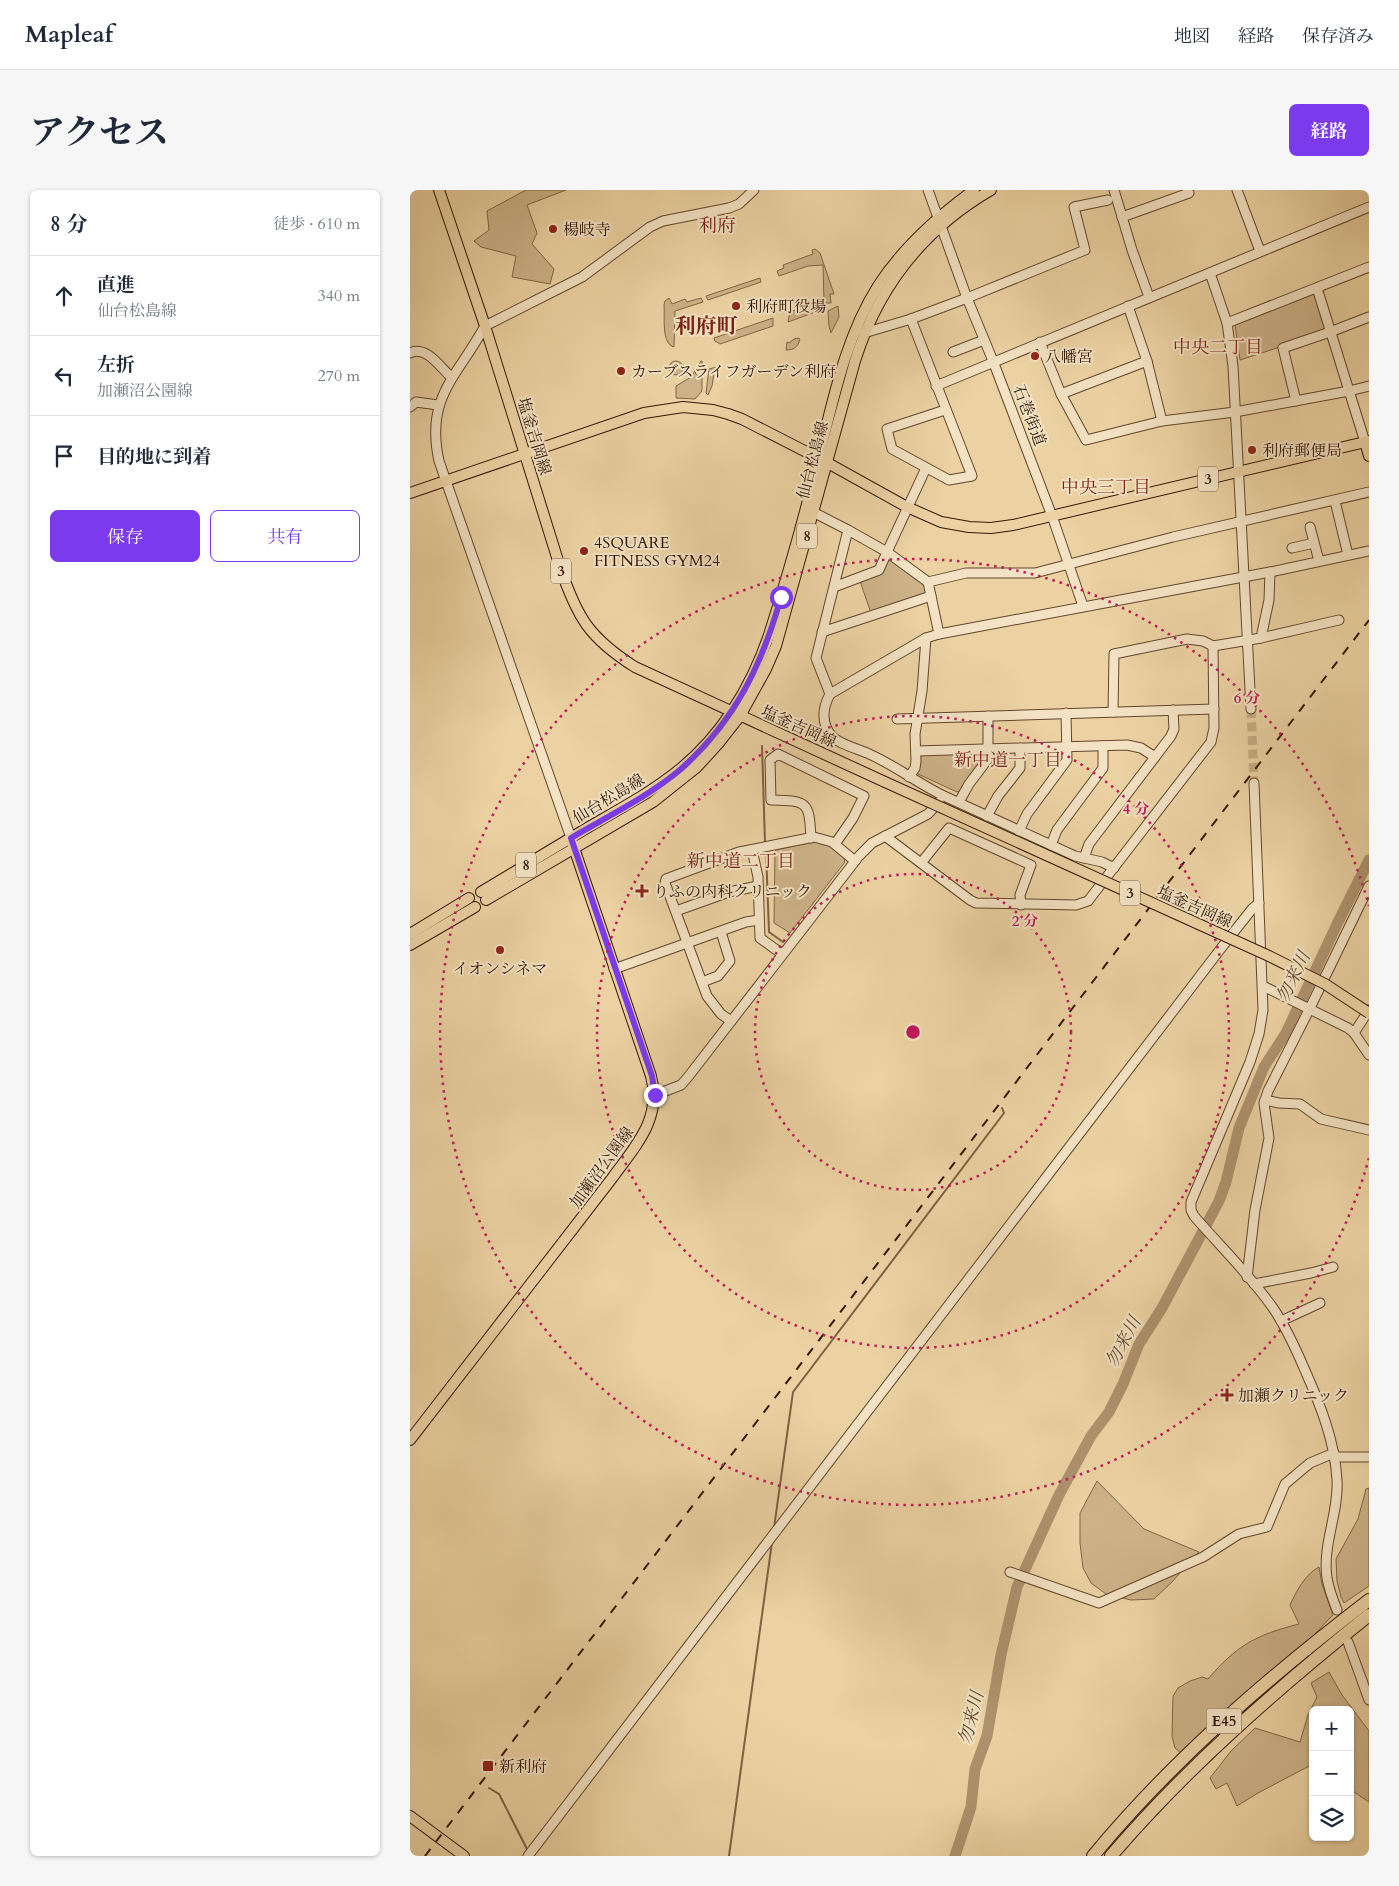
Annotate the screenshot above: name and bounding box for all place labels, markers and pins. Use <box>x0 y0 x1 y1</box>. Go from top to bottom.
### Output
place label: 楊岐寺 <box>563 219 611 241</box>
marker: 楊岐寺 <box>547 223 559 235</box>
place label: 利府町役場 <box>746 296 826 318</box>
marker: 利府町役場 <box>730 300 742 312</box>
place label: 八幡宮 <box>1045 346 1093 368</box>
marker: 八幡宮 <box>1029 350 1041 362</box>
place label: カーブスライフガーデン利府 <box>631 361 836 383</box>
marker: カーブスライフガーデン利府 <box>615 365 627 377</box>
place label: 利府郵便局 <box>1262 440 1342 462</box>
marker: 利府郵便局 <box>1246 444 1258 456</box>
place label: 4SQUARE FITNESS GYM24 <box>594 532 720 572</box>
marker: 4SQUARE FITNESS GYM24 <box>578 545 590 557</box>
place label: りふの内科クリニック <box>653 881 812 903</box>
marker: りふの内科クリニック <box>635 884 649 898</box>
marker: イオンシネマ <box>494 944 506 956</box>
place label: イオンシネマ <box>453 958 547 980</box>
centre of rings <box>904 1023 922 1041</box>
place label: 加瀬クリニック <box>1238 1385 1349 1407</box>
marker: 加瀬クリニック <box>1220 1388 1234 1402</box>
place label: 新利府 <box>499 1756 547 1778</box>
marker: 新利府 <box>481 1759 495 1773</box>

